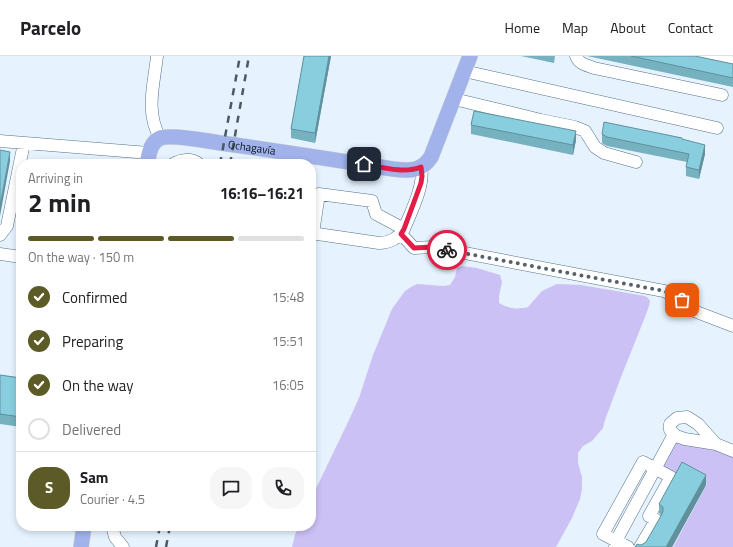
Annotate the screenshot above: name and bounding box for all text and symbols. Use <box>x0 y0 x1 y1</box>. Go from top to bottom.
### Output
text: Parcelo <box>20 13 81 42</box>
text: Home <box>505 17 540 38</box>
text: Map <box>562 17 588 38</box>
text: About <box>610 17 646 38</box>
text: Contact <box>668 17 713 38</box>
street label: Ochagavía <box>227 136 277 159</box>
pin <box>347 147 381 181</box>
icon: home <box>353 153 375 175</box>
text: Arriving in <box>28 168 83 188</box>
text: 16:16–16:21 <box>220 182 304 205</box>
text: 2 min <box>28 183 91 222</box>
courier <box>427 230 467 270</box>
icon: bike <box>436 239 458 261</box>
text: On the way · 150 m <box>28 247 134 267</box>
pin <box>665 283 699 317</box>
icon: check <box>28 286 50 308</box>
text: Confirmed <box>62 286 127 309</box>
text: 15:48 <box>272 287 304 307</box>
icon: bag <box>671 289 693 311</box>
icon: check <box>28 330 50 352</box>
text: Preparing <box>62 330 123 353</box>
text: 15:51 <box>272 331 304 351</box>
icon: check <box>28 374 50 396</box>
text: On the way <box>62 374 134 397</box>
text: 16:05 <box>272 375 304 395</box>
text: Delivered <box>62 418 121 441</box>
text: Sam <box>80 466 108 489</box>
button: chat <box>210 467 252 509</box>
button: phone <box>262 467 304 509</box>
text: S <box>45 476 53 499</box>
text: Courier · 4.5 <box>80 489 145 509</box>

